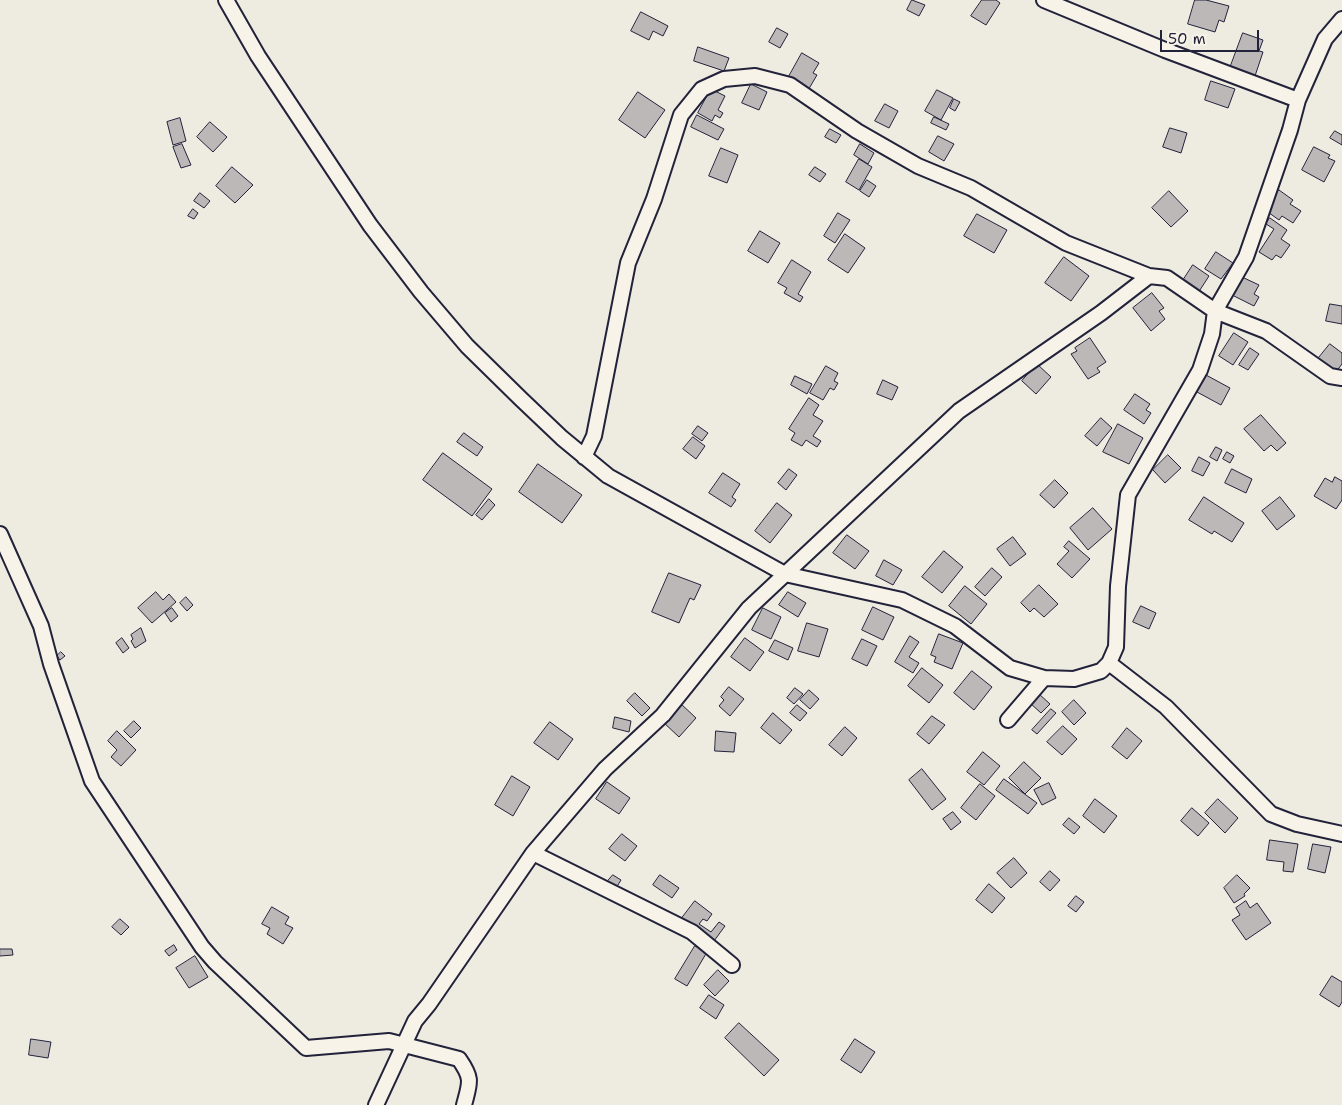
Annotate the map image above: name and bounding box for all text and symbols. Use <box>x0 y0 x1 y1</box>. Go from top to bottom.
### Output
scale bar <box>1162 20 1261 52</box>
text: 50 m <box>1168 29 1206 49</box>

